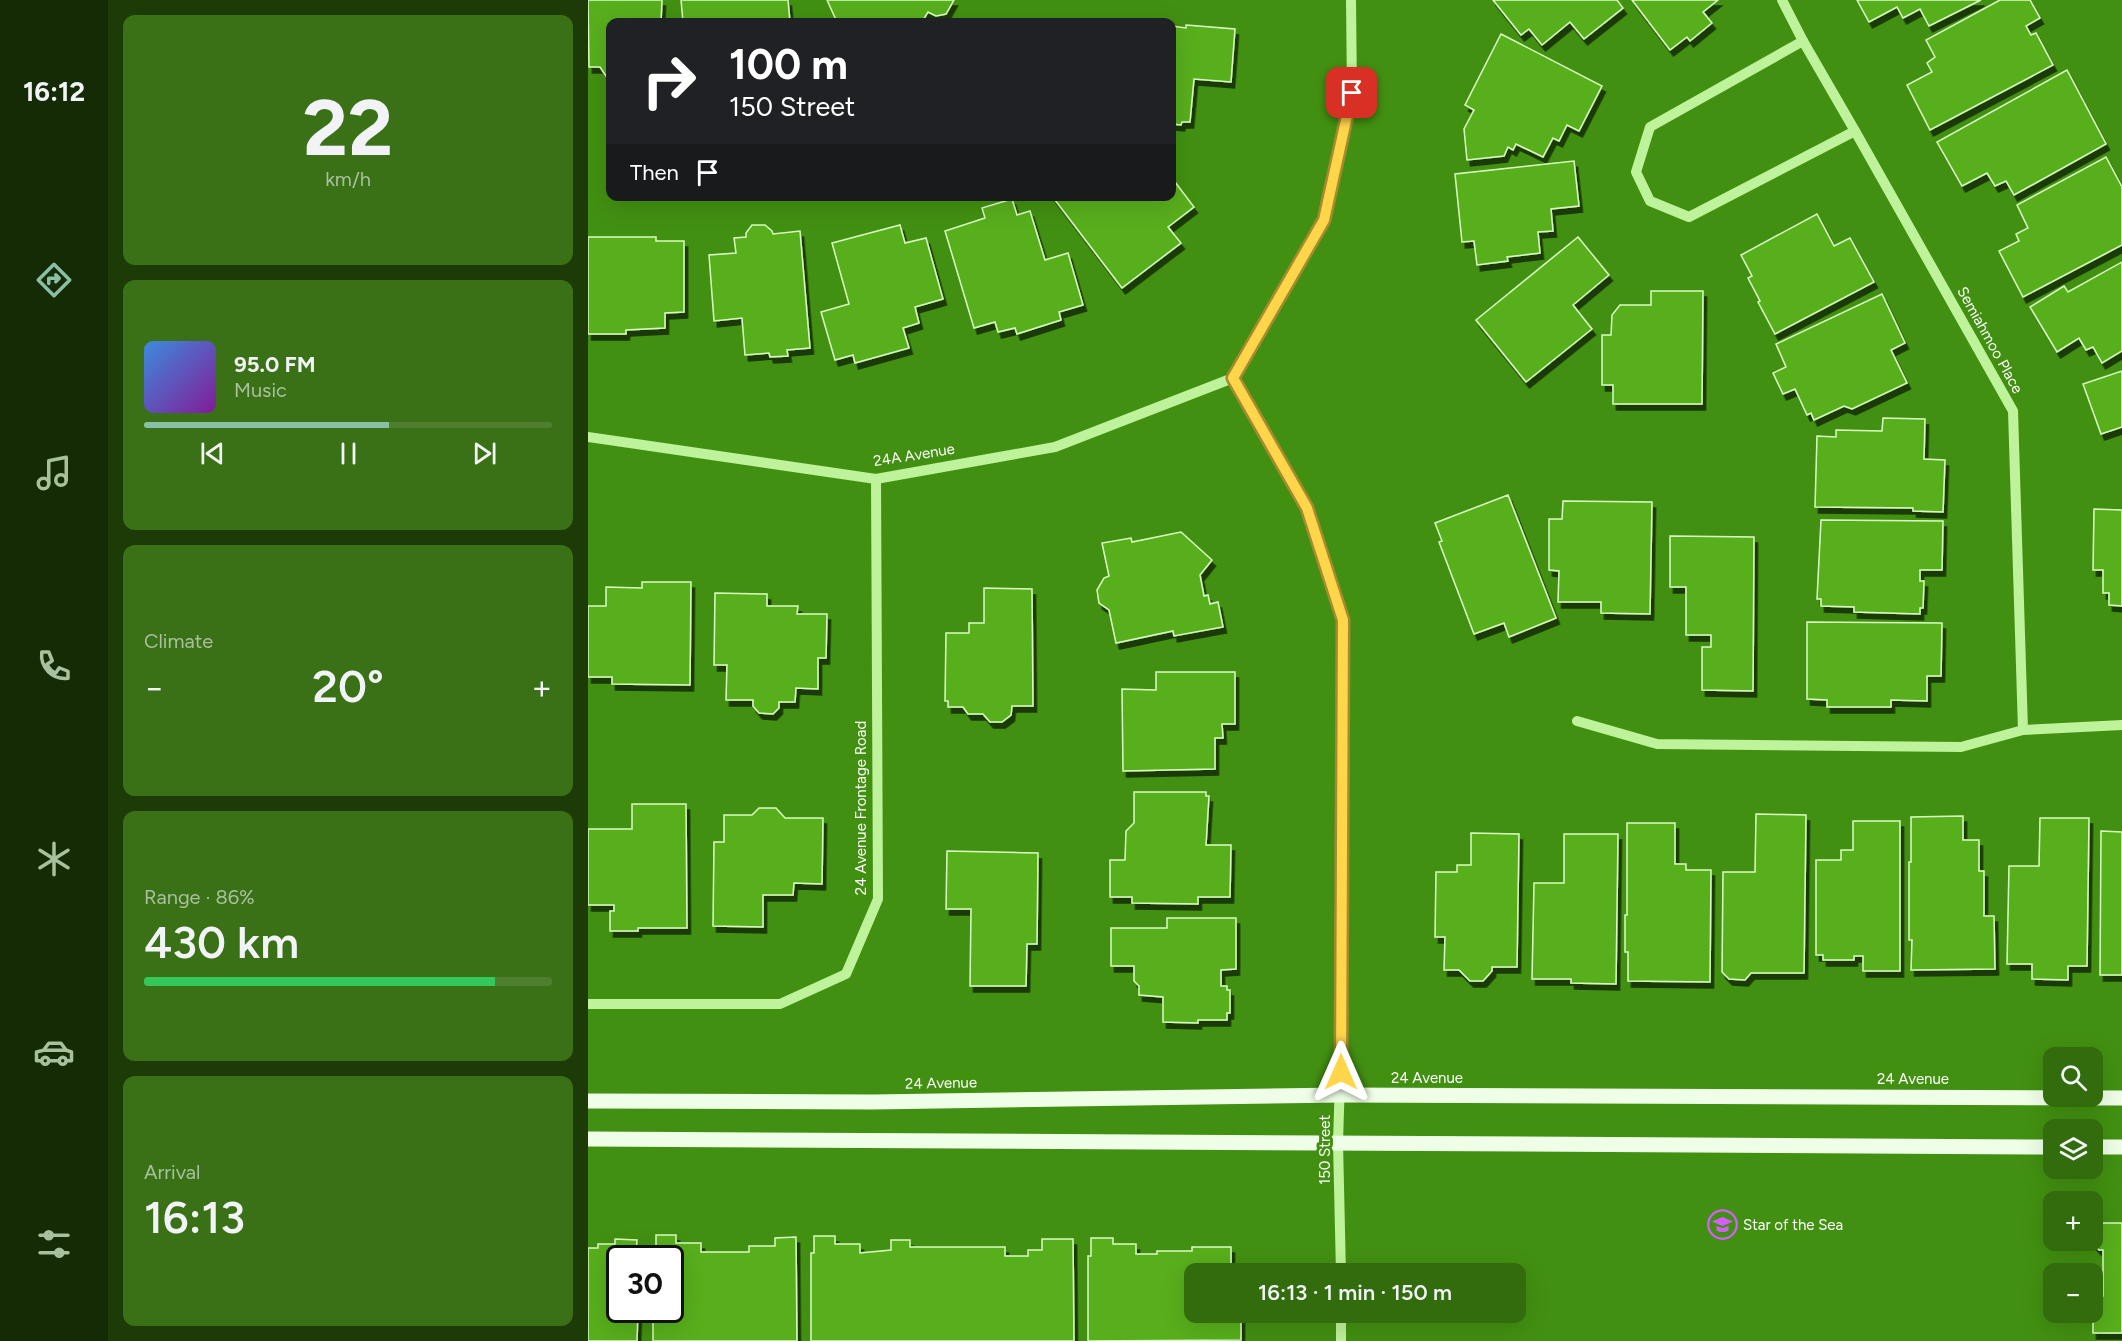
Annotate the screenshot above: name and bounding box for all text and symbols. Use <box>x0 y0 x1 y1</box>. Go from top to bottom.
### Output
text: 100 m <box>729 39 848 90</box>
icon: right <box>630 42 708 120</box>
pin <box>1326 67 1377 118</box>
text: 16:12 <box>23 75 85 108</box>
icon: arrive <box>1335 76 1368 109</box>
text: 22 <box>303 81 393 175</box>
text: 150 Street <box>729 90 855 123</box>
icon: arrive <box>691 156 724 189</box>
text: Then <box>630 159 679 186</box>
text: km/h <box>325 167 371 191</box>
icon: directions <box>33 259 75 301</box>
street label: Semiahmoo Place <box>1953 283 2027 397</box>
text: 95.0 FM <box>234 351 316 378</box>
text: Music <box>234 378 287 402</box>
icon: previous <box>196 437 229 470</box>
icon: pause <box>332 437 365 470</box>
icon: next <box>468 437 501 470</box>
street label: 24A Avenue <box>872 440 956 470</box>
icon: music <box>33 452 75 494</box>
text: Climate <box>144 629 213 653</box>
icon: phone <box>33 645 75 687</box>
text: 20° <box>312 659 384 713</box>
text: − <box>144 668 165 707</box>
text: + <box>531 668 552 707</box>
street label: 24 Avenue Frontage Road <box>852 721 870 895</box>
icon: climate <box>33 838 75 880</box>
text: Range · 86% <box>144 885 255 909</box>
text: 430 km <box>144 915 299 969</box>
icon: car <box>33 1031 75 1073</box>
position arrow <box>1309 1040 1373 1104</box>
map controls <box>2043 1047 2103 1323</box>
button: search <box>2043 1047 2103 1107</box>
street label: 24 Avenue <box>1391 1069 1463 1087</box>
street label: 24 Avenue <box>1877 1070 1949 1088</box>
street label: 24 Avenue <box>905 1073 977 1093</box>
street label: 150 Street <box>1316 1115 1334 1185</box>
button: layers <box>2043 1119 2103 1179</box>
text: Arrival <box>144 1160 200 1184</box>
text: 16:13 <box>144 1190 245 1244</box>
button: + <box>2043 1191 2103 1251</box>
school or university icon: Star of the Sea <box>1706 1209 1738 1241</box>
place label: Star of the Sea <box>1743 1216 1843 1234</box>
icon: filters <box>33 1223 75 1265</box>
speed limit sign: 30 <box>606 1245 684 1323</box>
button: − <box>2043 1263 2103 1323</box>
text: 16:13 · 1 min · 150 m <box>1258 1279 1452 1306</box>

